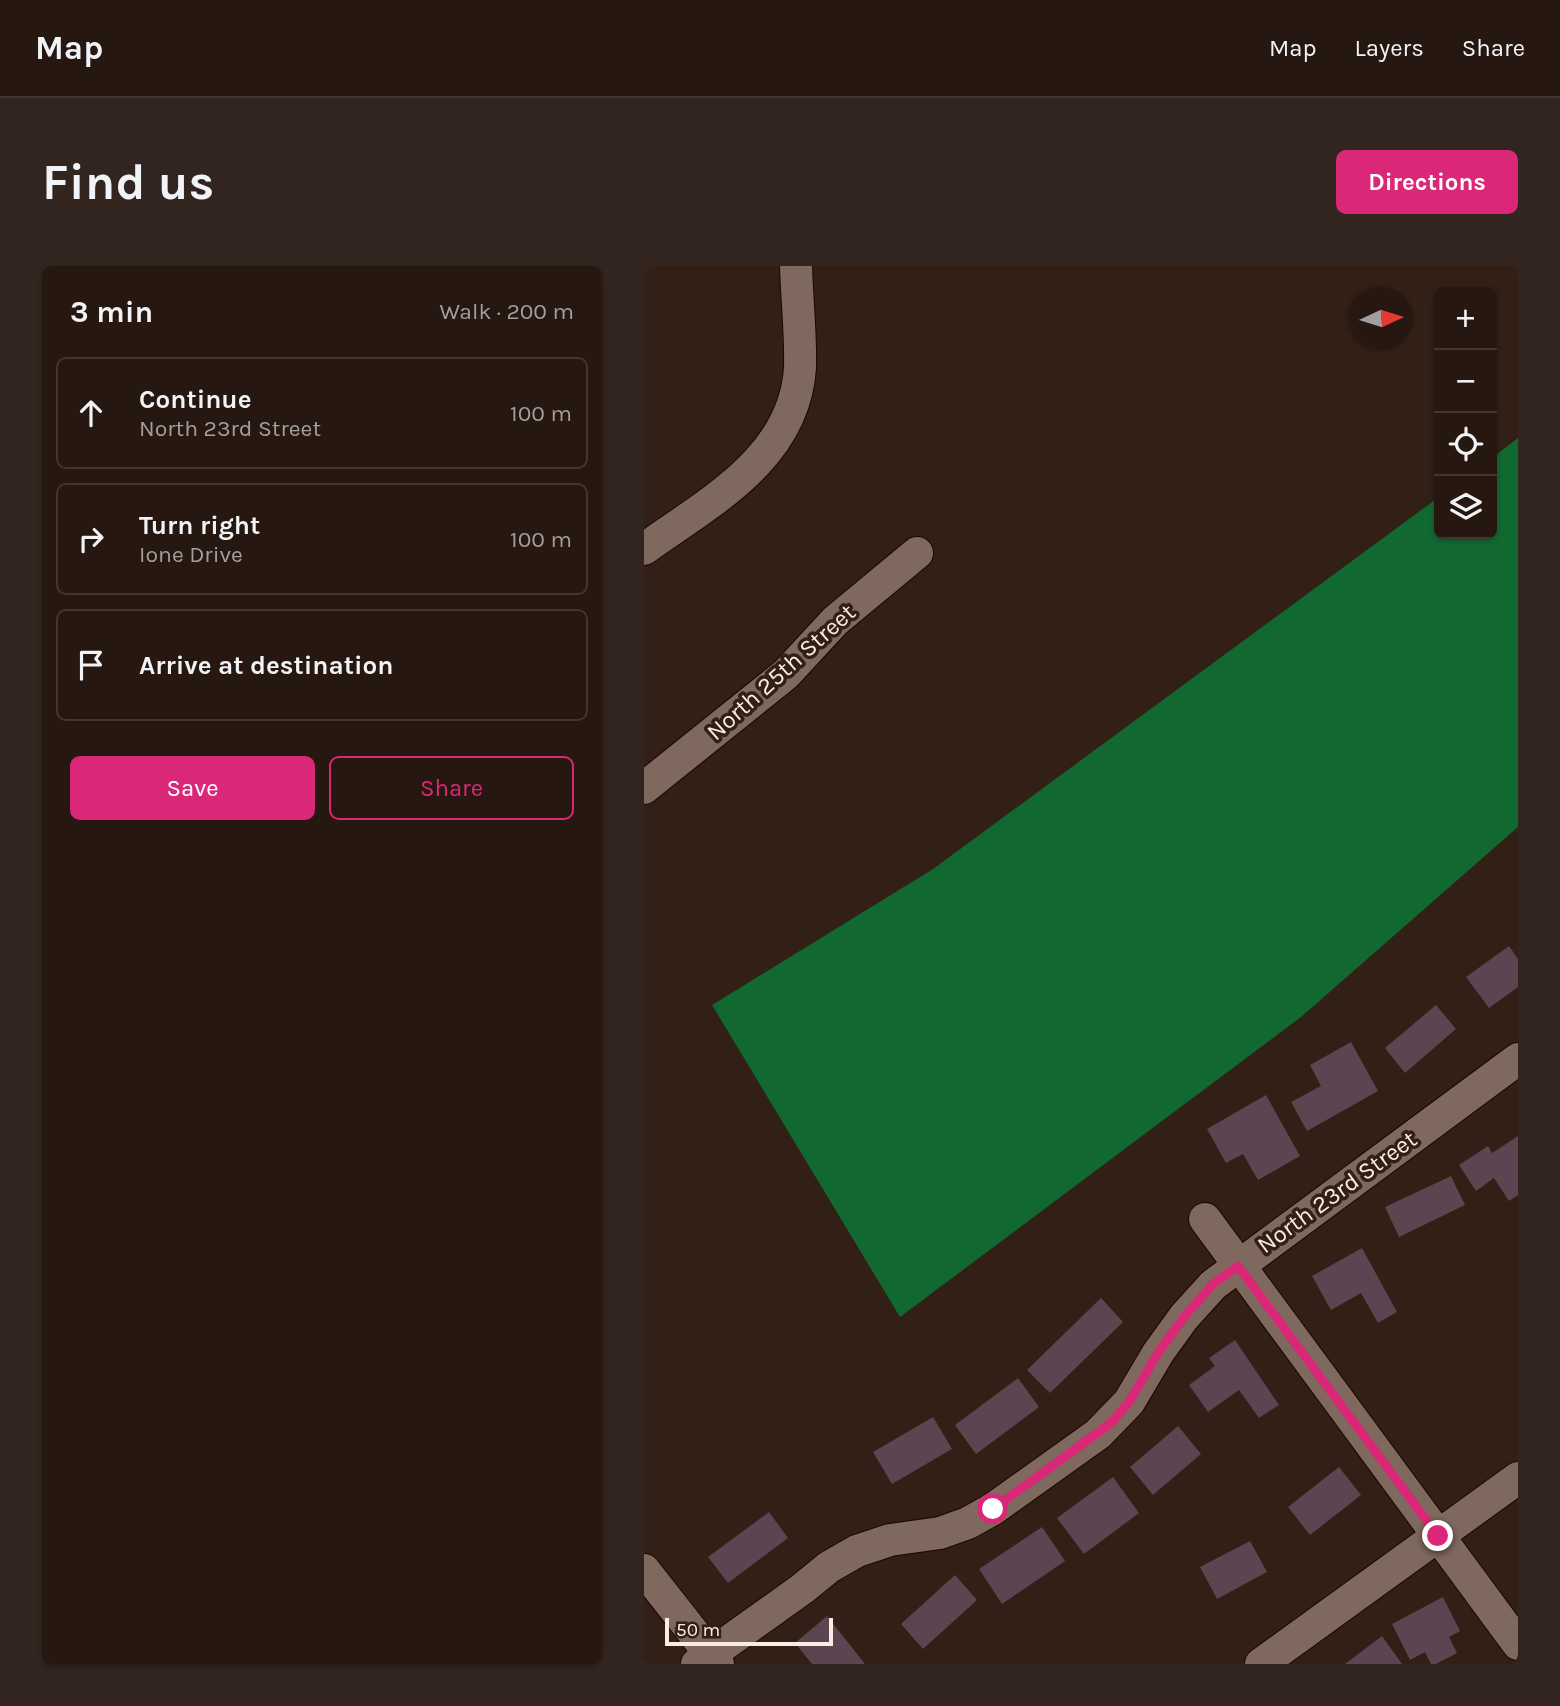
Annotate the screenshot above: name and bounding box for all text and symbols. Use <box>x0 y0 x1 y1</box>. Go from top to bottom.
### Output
text: Map <box>35 29 103 67</box>
text: Map <box>1269 34 1317 62</box>
text: Layers <box>1355 34 1424 62</box>
text: Share <box>1462 34 1525 62</box>
button: Directions <box>1336 150 1518 214</box>
text: Find us <box>42 154 214 211</box>
north arrow <box>1350 287 1413 350</box>
map controls <box>1434 287 1497 539</box>
button: + <box>1434 287 1497 350</box>
text: 3 min <box>70 294 153 330</box>
text: Walk · 200 m <box>439 298 574 325</box>
button: − <box>1434 350 1497 413</box>
text: Continue <box>139 384 251 415</box>
icon: ahead <box>72 394 110 432</box>
text: 100 m <box>510 400 572 427</box>
button: locate <box>1434 413 1497 476</box>
text: North 23rd Street <box>139 415 321 442</box>
button: layers <box>1434 476 1497 539</box>
text: Turn right <box>139 510 260 541</box>
icon: right <box>72 520 110 558</box>
text: 100 m <box>510 526 572 553</box>
text: Ione Drive <box>139 541 243 568</box>
street label: North 25th Street <box>701 598 861 746</box>
icon: arrive <box>72 646 110 684</box>
text: Arrive at destination <box>139 650 393 681</box>
button: Save <box>70 756 315 820</box>
button: Share <box>329 756 574 820</box>
street label: North 23rd Street <box>1252 1125 1422 1259</box>
route start <box>977 1493 1008 1524</box>
route end <box>1422 1520 1453 1551</box>
scale bar <box>665 1615 833 1647</box>
text: 50 m <box>676 1619 720 1641</box>

